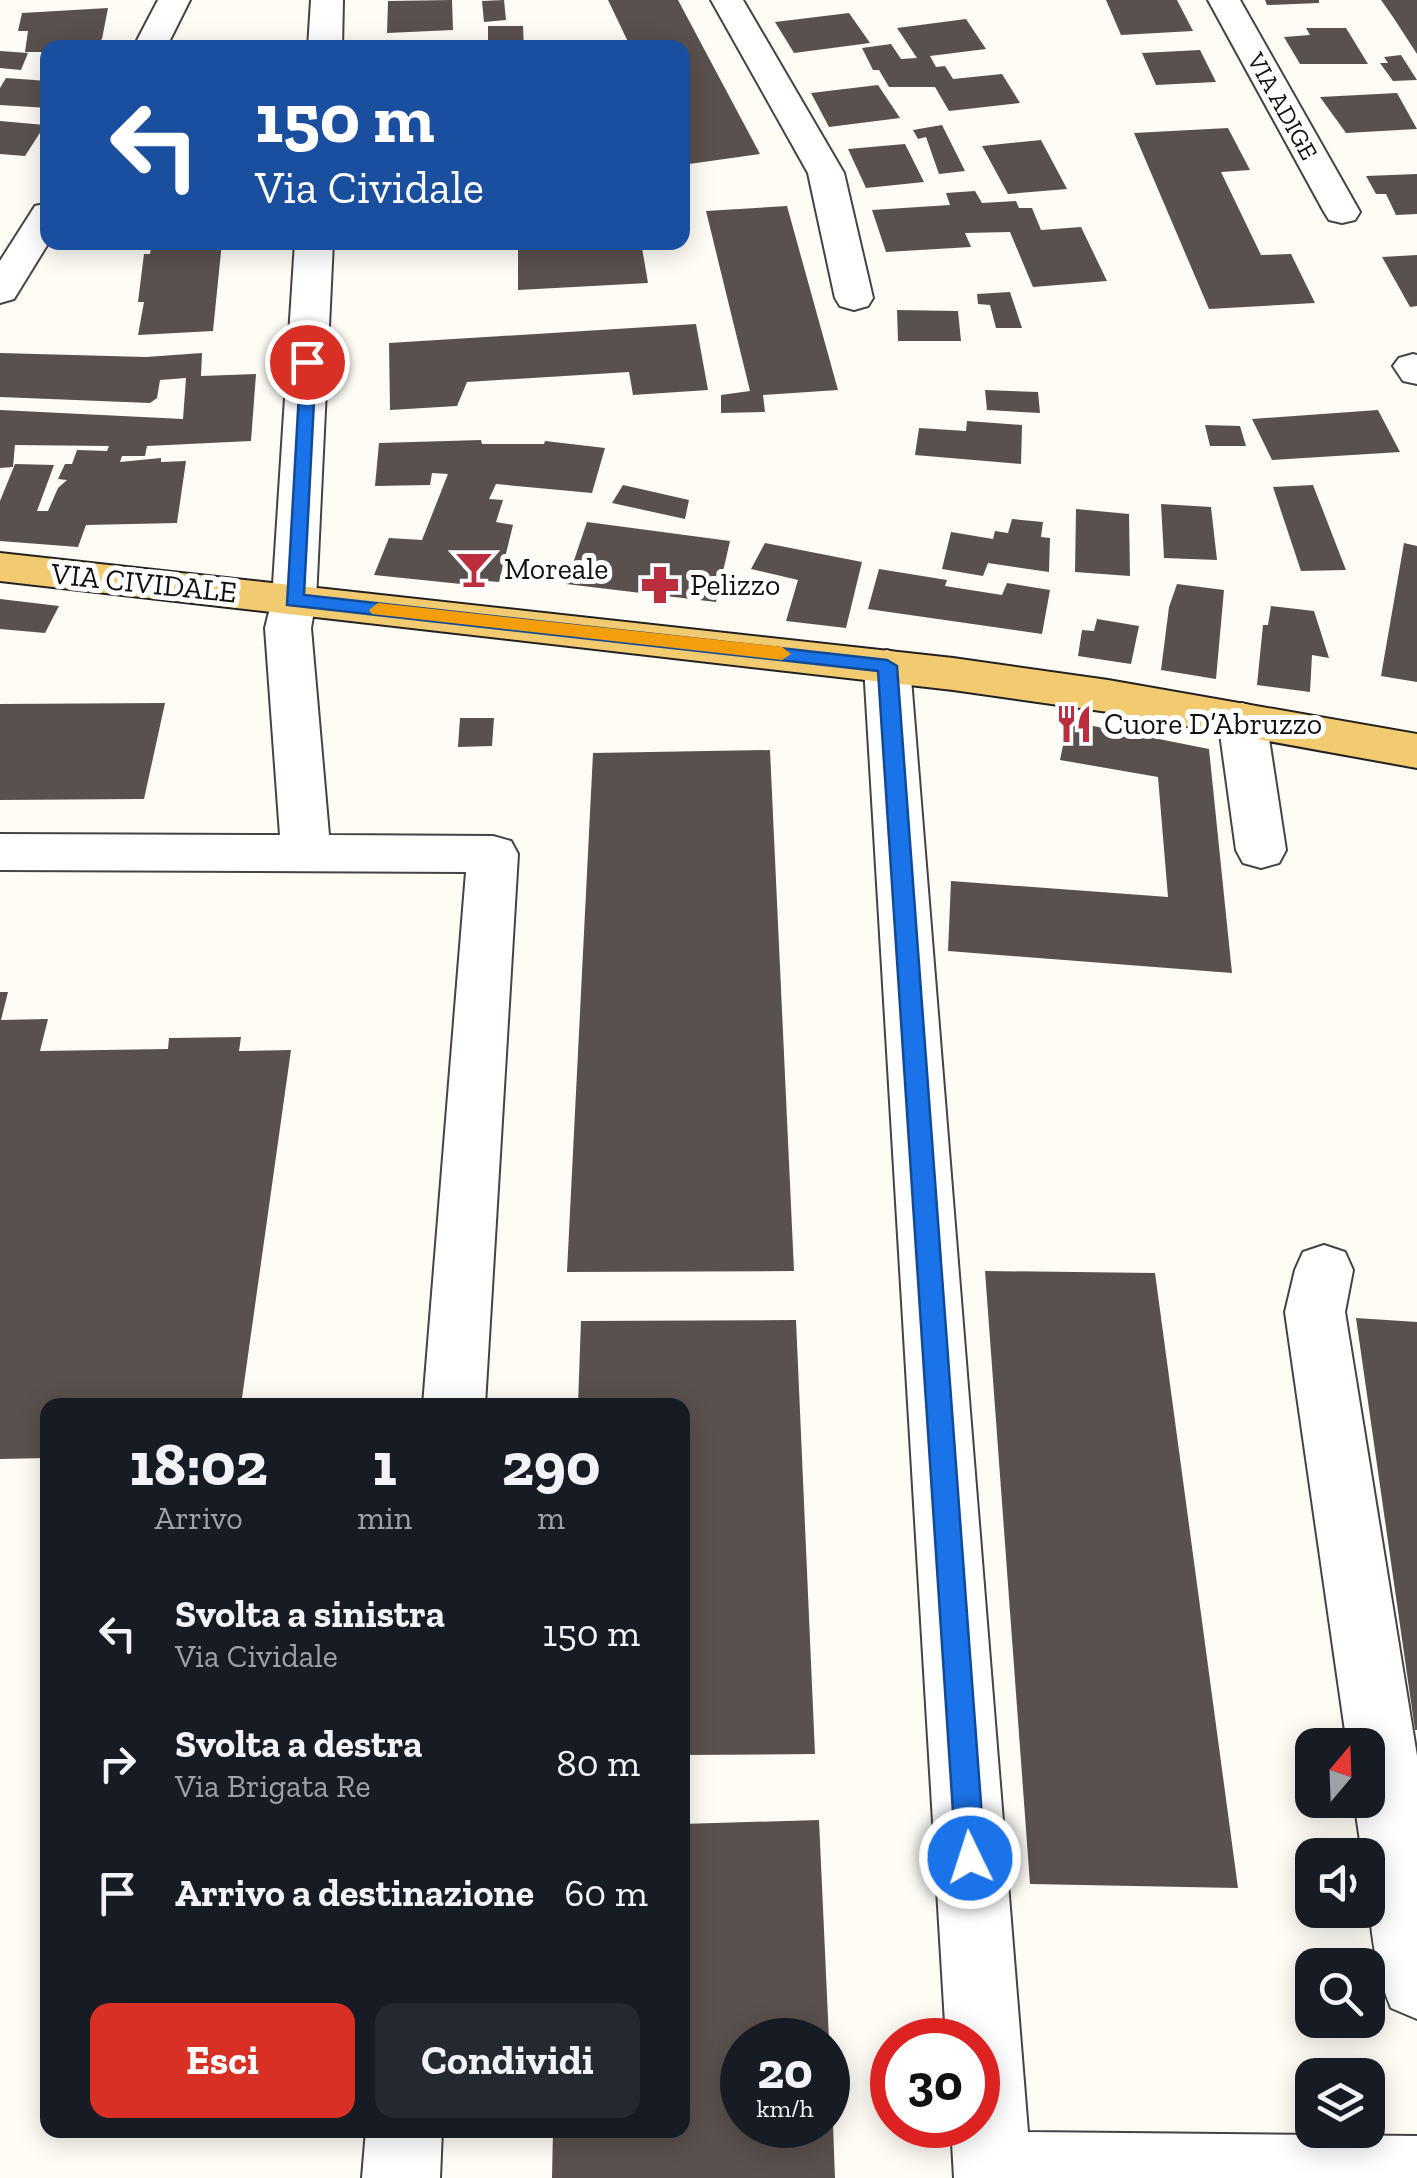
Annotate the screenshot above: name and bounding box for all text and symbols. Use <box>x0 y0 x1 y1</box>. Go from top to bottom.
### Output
street label: VIA ADIGE <box>1241 46 1325 165</box>
text: 150 m <box>255 76 435 160</box>
icon: left <box>90 80 220 210</box>
text: Via Cividale <box>255 161 484 215</box>
pin <box>265 320 350 405</box>
icon: arrive <box>280 335 335 390</box>
bar icon: Moreale <box>453 548 495 590</box>
place label: Moreale <box>504 551 608 587</box>
street label: VIA CIVIDALE <box>49 555 238 611</box>
pharmacy icon: Pelizzo <box>639 564 681 606</box>
place label: Pelizzo <box>690 567 780 603</box>
restaurant icon: Cuore D’Abruzzo <box>1053 703 1095 745</box>
place label: Cuore D’Abruzzo <box>1104 706 1322 742</box>
text: 18:02 <box>129 1428 268 1500</box>
text: 1 <box>373 1428 397 1500</box>
text: 290 <box>502 1428 601 1500</box>
text: Arrivo <box>154 1499 243 1537</box>
text: min <box>357 1499 412 1537</box>
text: m <box>537 1499 565 1537</box>
text: Svolta a sinistra <box>175 1591 445 1637</box>
icon: left <box>90 1606 145 1661</box>
text: 150 m <box>543 1610 640 1656</box>
text: Via Cividale <box>175 1637 338 1675</box>
text: Svolta a destra <box>175 1721 422 1767</box>
north arrow <box>1295 1728 1385 1818</box>
map controls <box>1295 1728 1385 2148</box>
icon: right <box>90 1736 145 1791</box>
text: 80 m <box>556 1740 640 1786</box>
text: Via Brigata Re <box>175 1767 371 1805</box>
position arrow <box>918 1806 1022 1910</box>
button: sound <box>1295 1838 1385 1928</box>
icon: arrive <box>90 1866 145 1921</box>
text: Arrivo a destinazione <box>175 1870 534 1916</box>
text: 60 m <box>564 1870 648 1916</box>
button: search <box>1295 1948 1385 2038</box>
button: Esci <box>90 2003 355 2118</box>
button: Condividi <box>375 2003 640 2118</box>
speed limit sign: 30 <box>870 2018 1000 2148</box>
text: 20 <box>757 2041 813 2101</box>
button: layers <box>1295 2058 1385 2148</box>
text: km/h <box>756 2093 814 2123</box>

